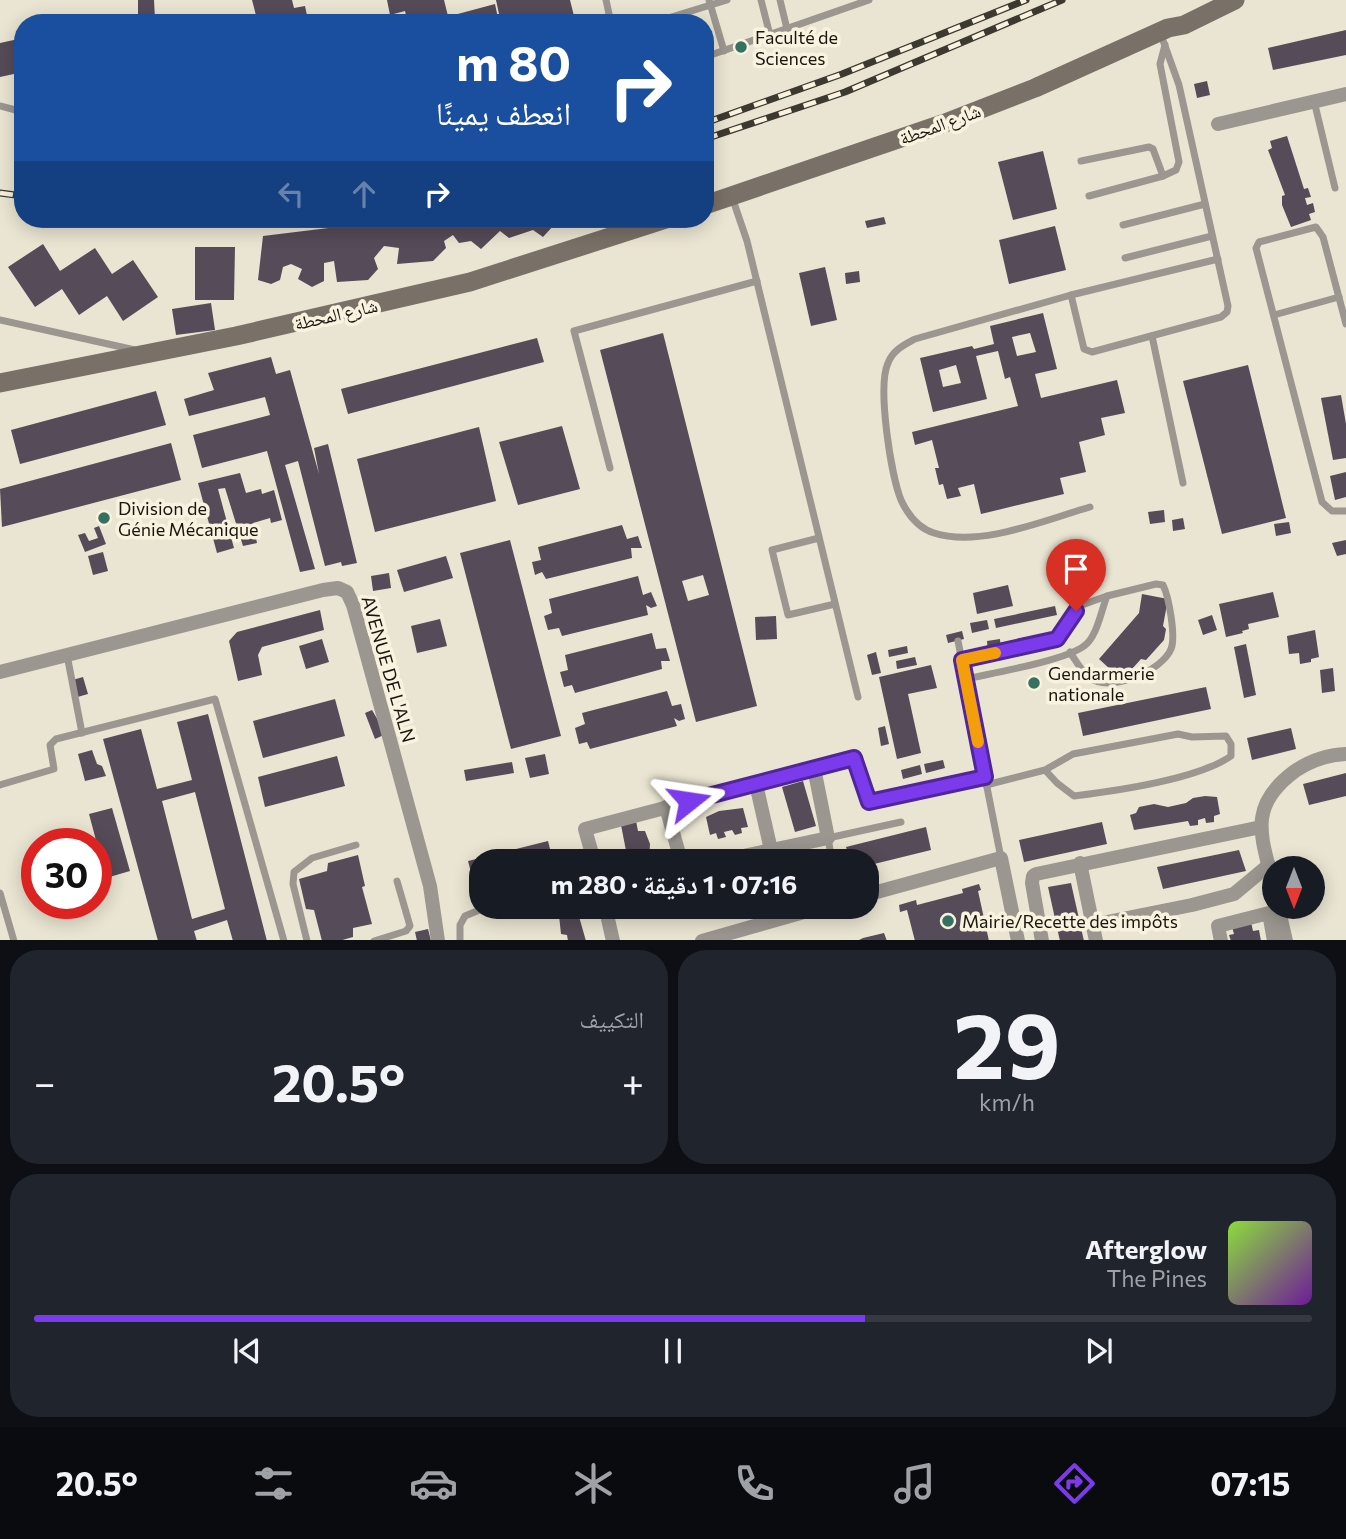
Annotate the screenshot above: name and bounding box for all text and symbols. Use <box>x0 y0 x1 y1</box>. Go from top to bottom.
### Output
place label: Faculté de Sciences <box>755 26 838 69</box>
text: 80 m <box>456 31 571 91</box>
marker: Faculté de Sciences <box>733 39 749 55</box>
icon: right <box>595 42 686 133</box>
text: انعطف يمينًا <box>436 92 571 132</box>
street label: شارع المحطة <box>896 99 984 150</box>
icon: left <box>272 175 310 213</box>
icon: ahead <box>345 175 383 213</box>
icon: right <box>418 175 456 213</box>
street label: شارع المحطة <box>292 294 380 335</box>
place label: Division de Génie Mécanique <box>118 497 259 540</box>
marker: Division de Génie Mécanique <box>96 510 112 526</box>
pin <box>1046 539 1106 611</box>
icon: arrive <box>1057 550 1095 588</box>
street label: AVENUE DE L'ALN <box>358 593 420 745</box>
place label: Gendarmerie nationale <box>1048 662 1155 705</box>
marker: Gendarmerie nationale <box>1026 675 1042 691</box>
position arrow <box>652 764 726 838</box>
speed limit sign: 30 <box>21 828 112 919</box>
north arrow <box>1262 856 1325 919</box>
map controls <box>1262 856 1325 919</box>
text: 07:16 · 1 دقيقة · 280 m <box>551 868 797 899</box>
place label: Mairie/Recette des impôts <box>962 910 1178 932</box>
marker: Mairie/Recette des impôts <box>940 913 956 929</box>
text: 29 <box>953 986 1061 1098</box>
text: التكييف <box>579 1005 644 1033</box>
text: 20.5° <box>272 1049 405 1113</box>
text: − <box>34 1058 56 1105</box>
text: + <box>622 1058 644 1105</box>
text: km/h <box>979 1088 1035 1116</box>
text: Afterglow <box>1085 1233 1207 1264</box>
text: The Pines <box>1106 1264 1207 1292</box>
icon: previous <box>228 1332 266 1370</box>
icon: pause <box>654 1332 692 1370</box>
icon: next <box>1080 1332 1118 1370</box>
icon: filters <box>249 1459 298 1508</box>
icon: car <box>409 1459 458 1508</box>
icon: climate <box>569 1459 618 1508</box>
icon: phone <box>730 1459 779 1508</box>
icon: music <box>890 1459 939 1508</box>
icon: directions <box>1050 1459 1099 1508</box>
text: 20.5° <box>56 1463 138 1503</box>
text: 07:15 <box>1210 1463 1290 1503</box>

